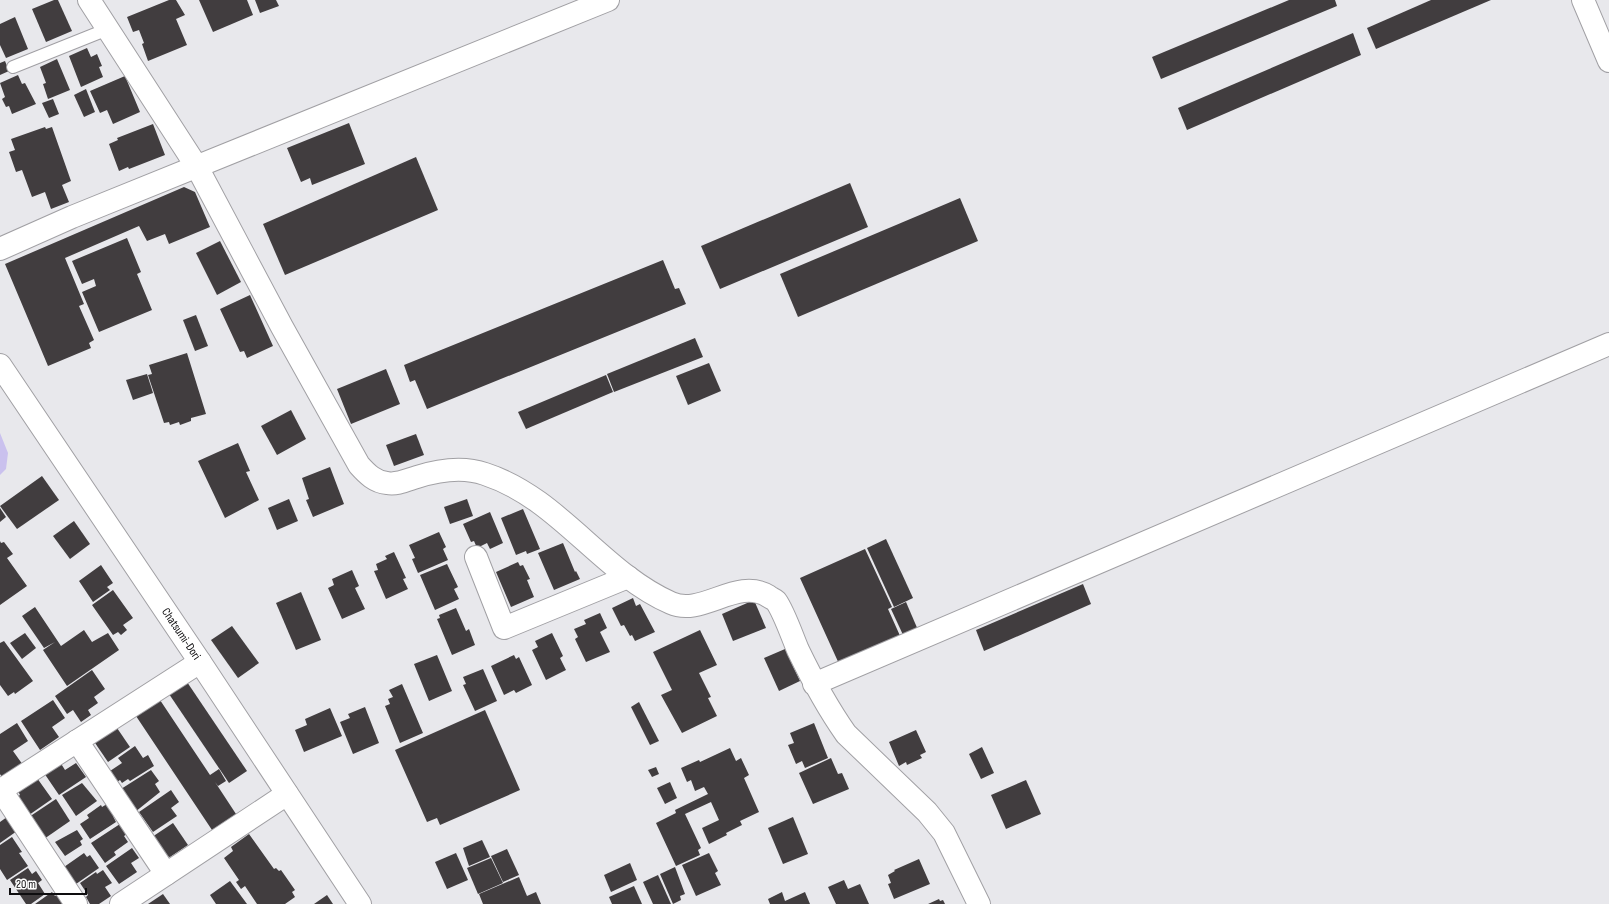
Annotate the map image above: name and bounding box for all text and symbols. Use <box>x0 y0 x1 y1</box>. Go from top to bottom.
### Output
street label: Chatsumi-Dori <box>158 605 204 663</box>
scale bar <box>10 870 86 896</box>
text: 20 m <box>16 877 36 892</box>

